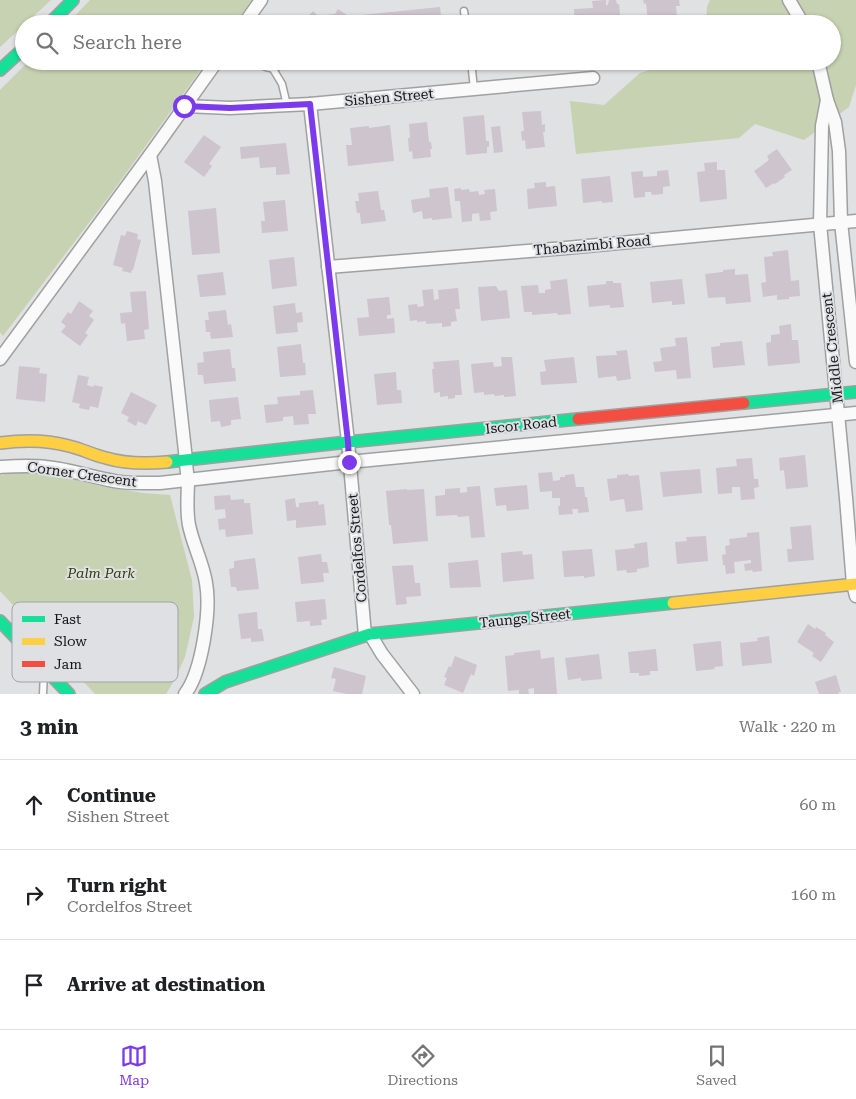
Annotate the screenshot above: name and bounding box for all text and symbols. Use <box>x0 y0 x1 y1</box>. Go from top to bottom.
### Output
search box <box>15 15 841 70</box>
icon: search <box>33 29 61 57</box>
text: Search here <box>73 31 182 54</box>
street label: Sishen Street <box>344 85 434 109</box>
route start <box>173 95 196 118</box>
street label: Thabazimbi Road <box>533 232 651 258</box>
street label: Middle Crescent <box>818 292 846 404</box>
street label: Iscor Road <box>484 413 558 437</box>
route end <box>338 451 361 474</box>
street label: Corner Crescent <box>26 458 138 490</box>
street label: Cordelfos Street <box>344 493 370 603</box>
park label: Palm Park <box>66 565 135 581</box>
legend <box>12 602 178 682</box>
street label: Taungs Street <box>478 605 572 631</box>
text: Fast <box>54 611 81 627</box>
text: Slow <box>54 633 87 649</box>
text: Jam <box>54 656 82 672</box>
text: 3 min <box>20 715 78 739</box>
text: Walk · 220 m <box>739 717 836 736</box>
text: Continue <box>67 784 156 807</box>
icon: ahead <box>20 791 48 819</box>
text: 60 m <box>799 795 836 814</box>
text: Sishen Street <box>67 807 169 826</box>
text: Turn right <box>67 874 167 897</box>
icon: right <box>20 881 48 909</box>
text: 160 m <box>790 885 836 904</box>
text: Cordelfos Street <box>67 897 192 916</box>
icon: arrive <box>20 971 48 999</box>
text: Arrive at destination <box>67 973 265 996</box>
tab: Map <box>119 1042 149 1088</box>
tab: Directions <box>387 1042 458 1088</box>
tab: Saved <box>696 1042 737 1088</box>

